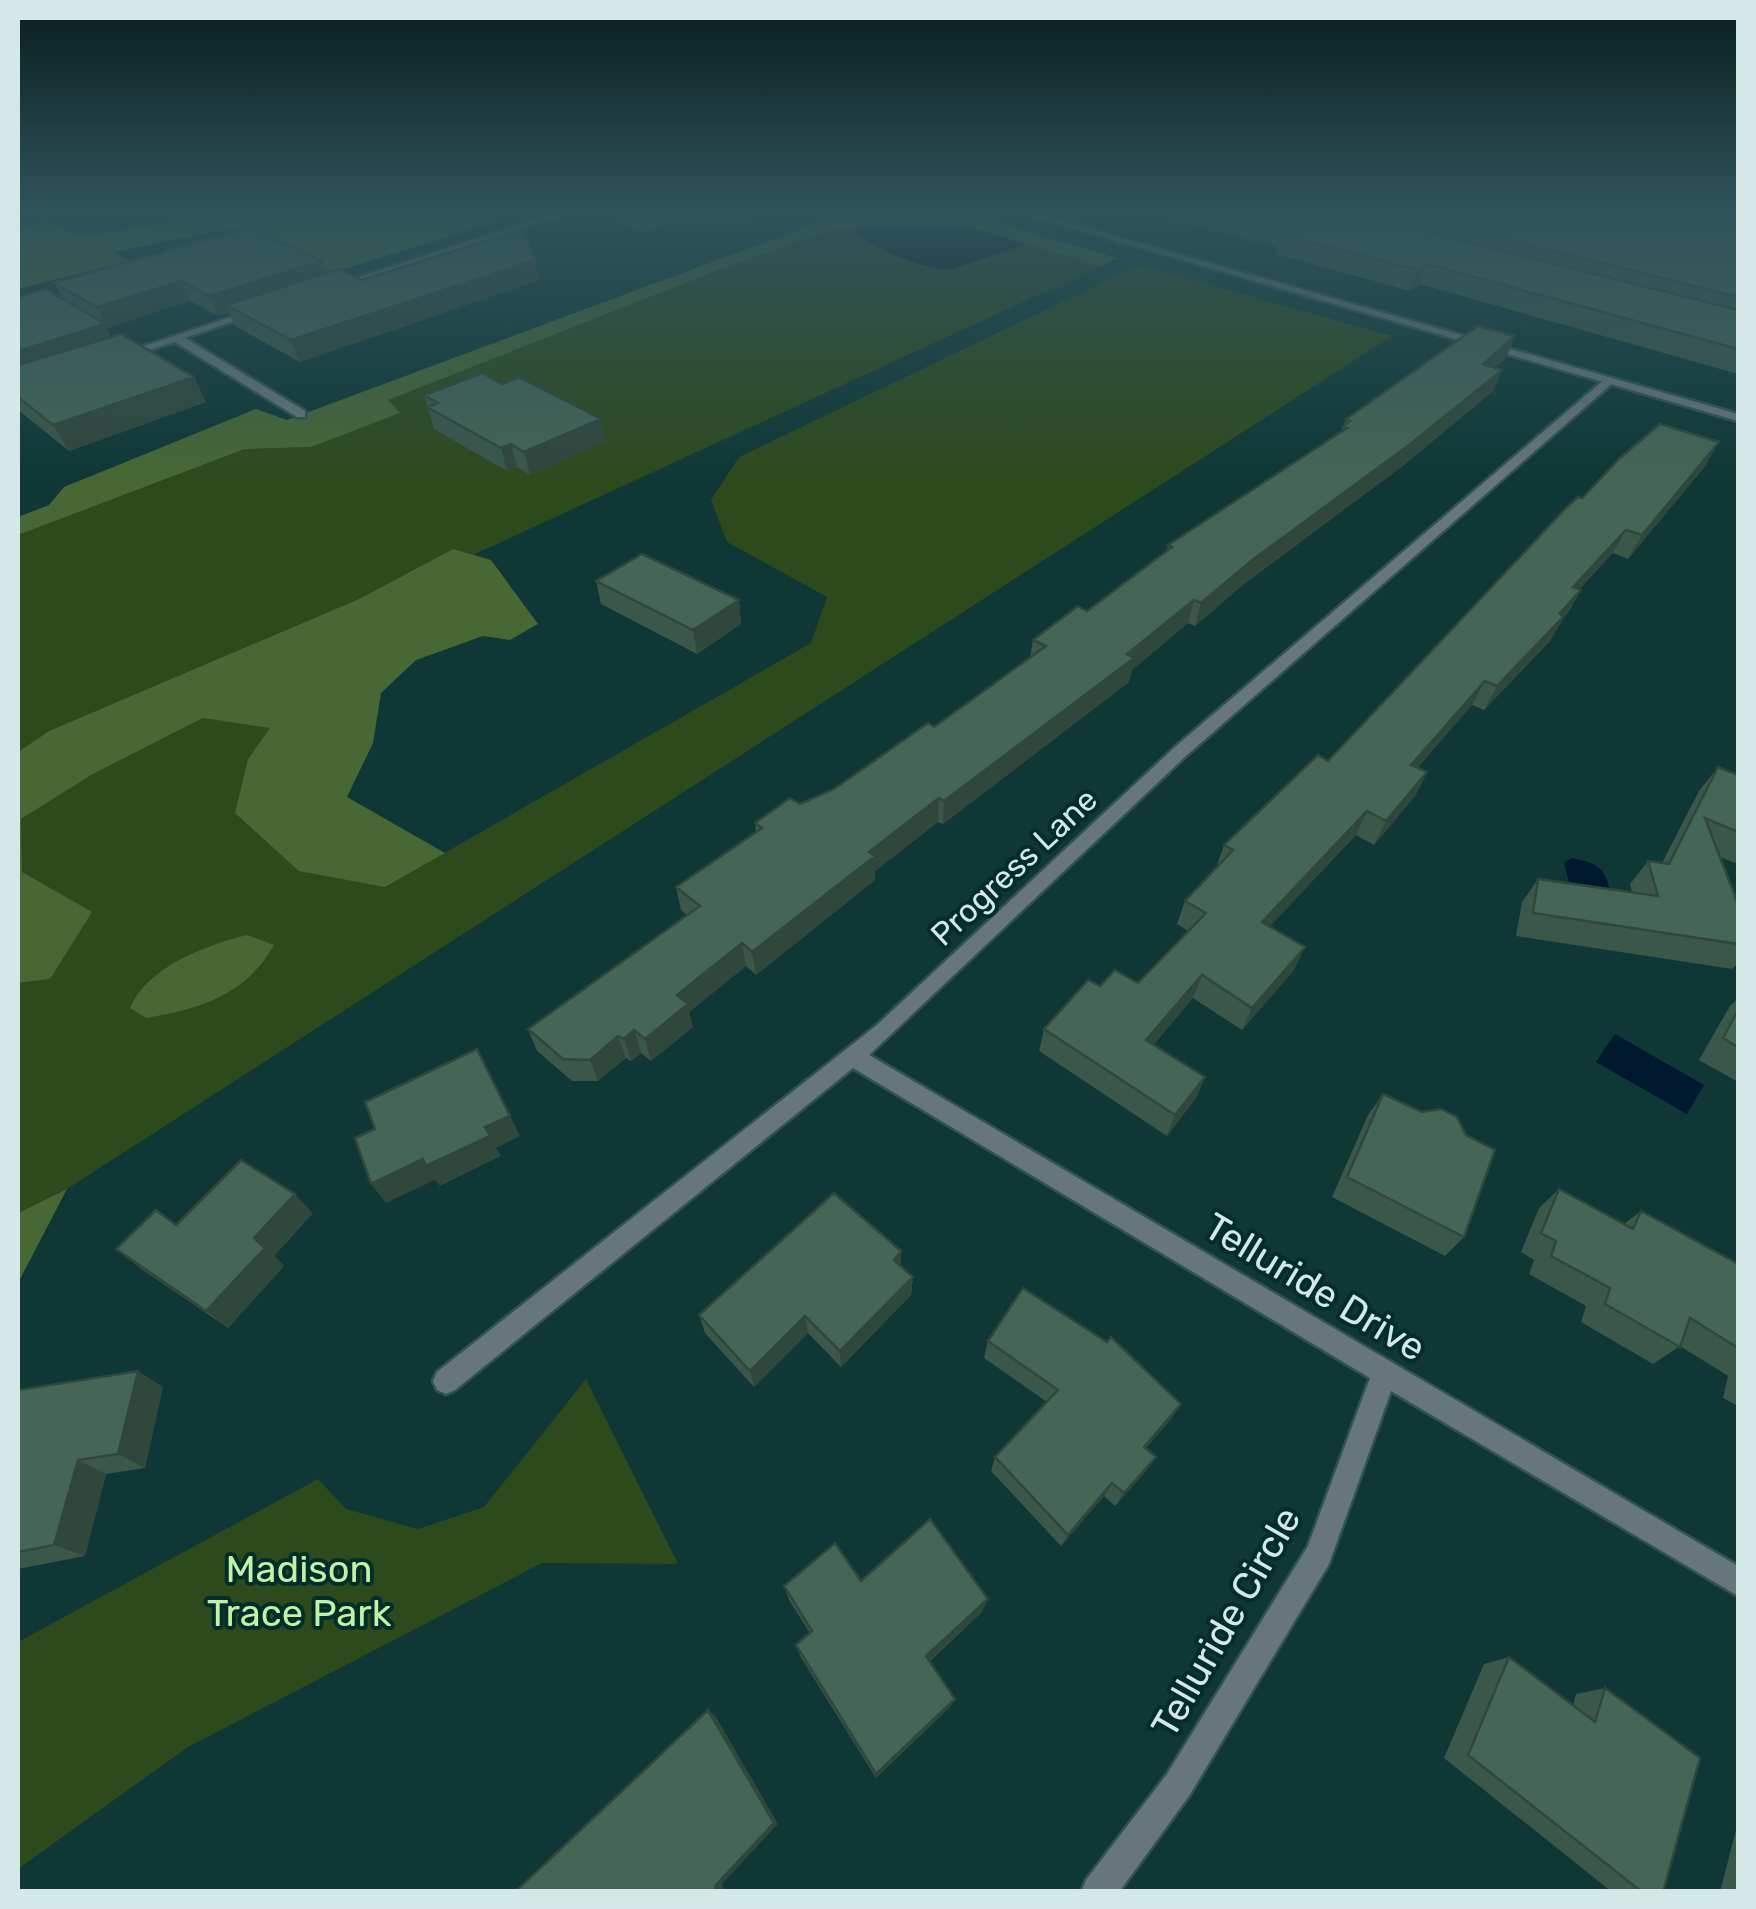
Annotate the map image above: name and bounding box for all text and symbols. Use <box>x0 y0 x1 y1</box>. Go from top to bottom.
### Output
street label: Progress Lane <box>923 780 1105 954</box>
street label: Telluride Drive <box>1196 1203 1434 1371</box>
street label: Telluride Circle <box>1142 1499 1310 1745</box>
park label: Madison Trace Park <box>207 1546 392 1636</box>

